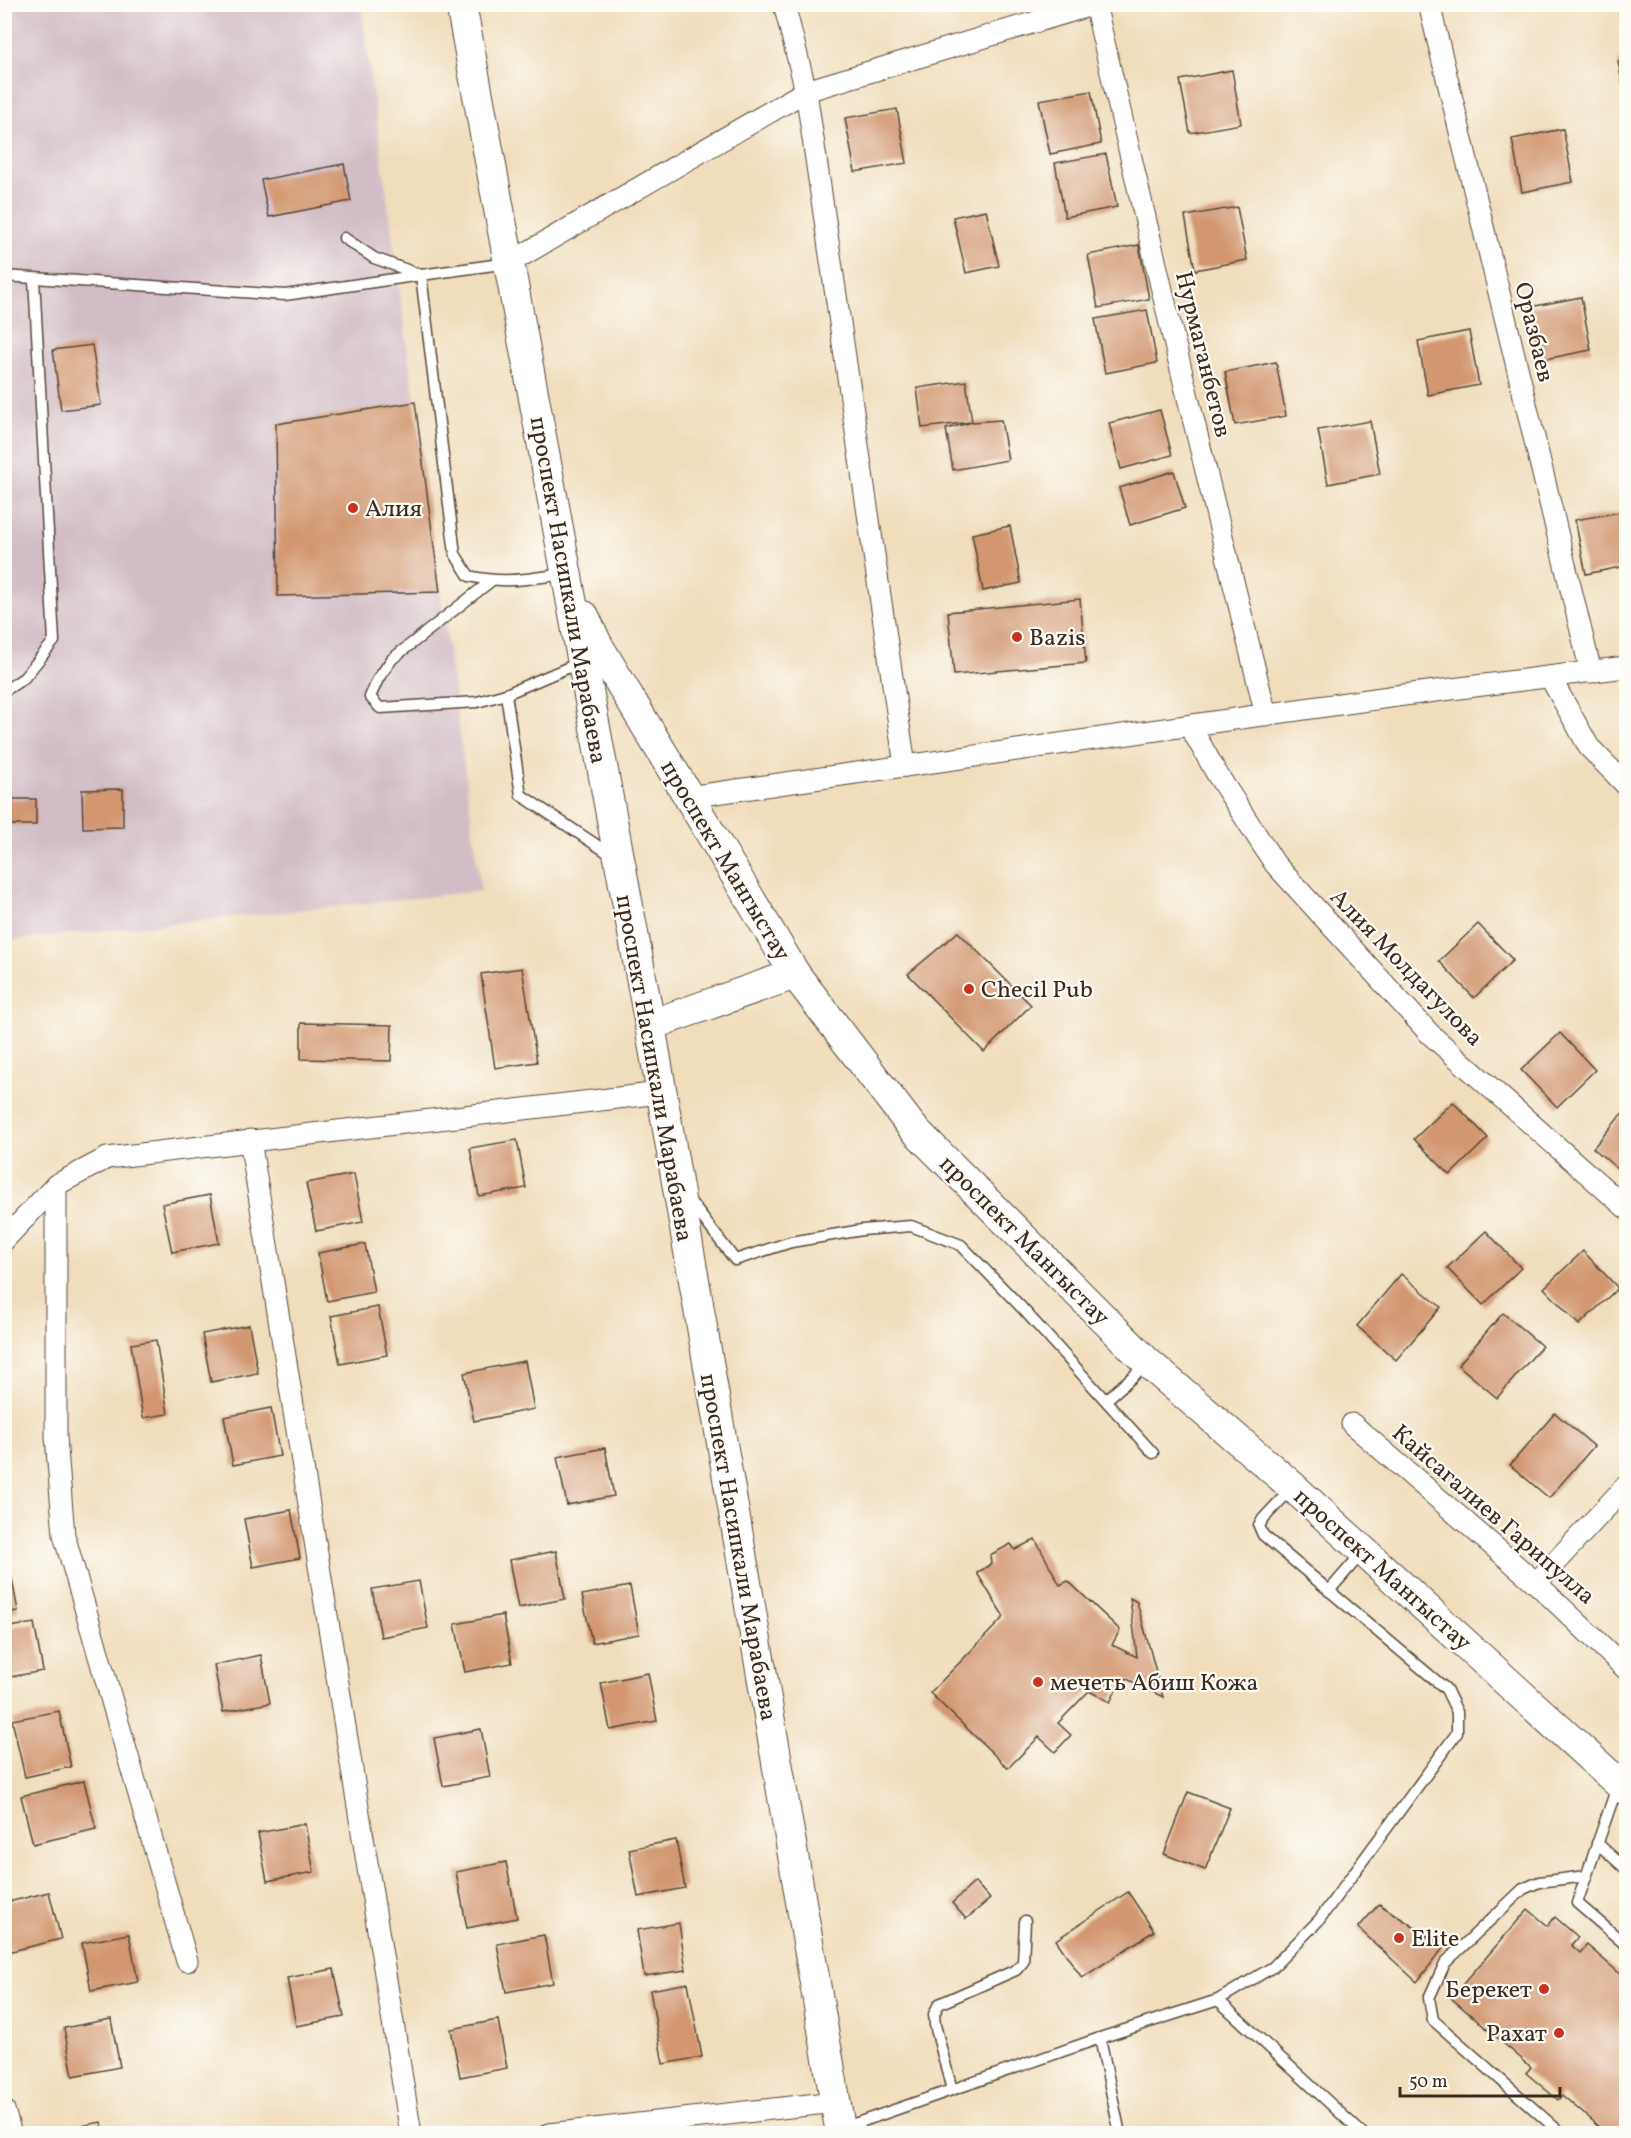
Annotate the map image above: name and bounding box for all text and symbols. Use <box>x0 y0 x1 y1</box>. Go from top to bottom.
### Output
street label: Нурмаганбетов <box>1165 268 1239 441</box>
street label: Оразбаев <box>1504 279 1562 386</box>
street label: проспект Насипкали Марабаева <box>520 414 614 767</box>
place label: Алия <box>365 493 422 527</box>
marker: Алия <box>346 501 360 515</box>
place label: Bazis <box>1029 622 1085 656</box>
marker: Bazis <box>1010 630 1024 644</box>
street label: проспект Мангыстау <box>651 754 798 968</box>
street label: Алия Молдагулова <box>1321 882 1490 1055</box>
street label: проспект Насипкали Марабаева <box>606 892 700 1245</box>
place label: Checil Pub <box>981 974 1093 1008</box>
marker: Checil Pub <box>962 982 976 996</box>
street label: проспект Мангыстау <box>931 1148 1117 1334</box>
street label: проспект Насипкали Марабаева <box>690 1371 784 1724</box>
street label: Кайсагалиев Гарипулла <box>1383 1417 1602 1614</box>
street label: проспект Мангыстау <box>1285 1481 1478 1660</box>
place label: мечеть Абиш Кожа <box>1050 1667 1259 1701</box>
marker: мечеть Абиш Кожа <box>1031 1675 1045 1689</box>
place label: Elite <box>1411 1923 1459 1957</box>
marker: Elite <box>1392 1931 1406 1945</box>
place label: Берекет <box>1445 1974 1532 2008</box>
marker: Берекет <box>1537 1982 1551 1996</box>
place label: Рахат <box>1486 2018 1547 2052</box>
marker: Рахат <box>1552 2026 1566 2040</box>
scale bar <box>1400 2060 1560 2098</box>
text: 50 m <box>1409 2070 1448 2095</box>

